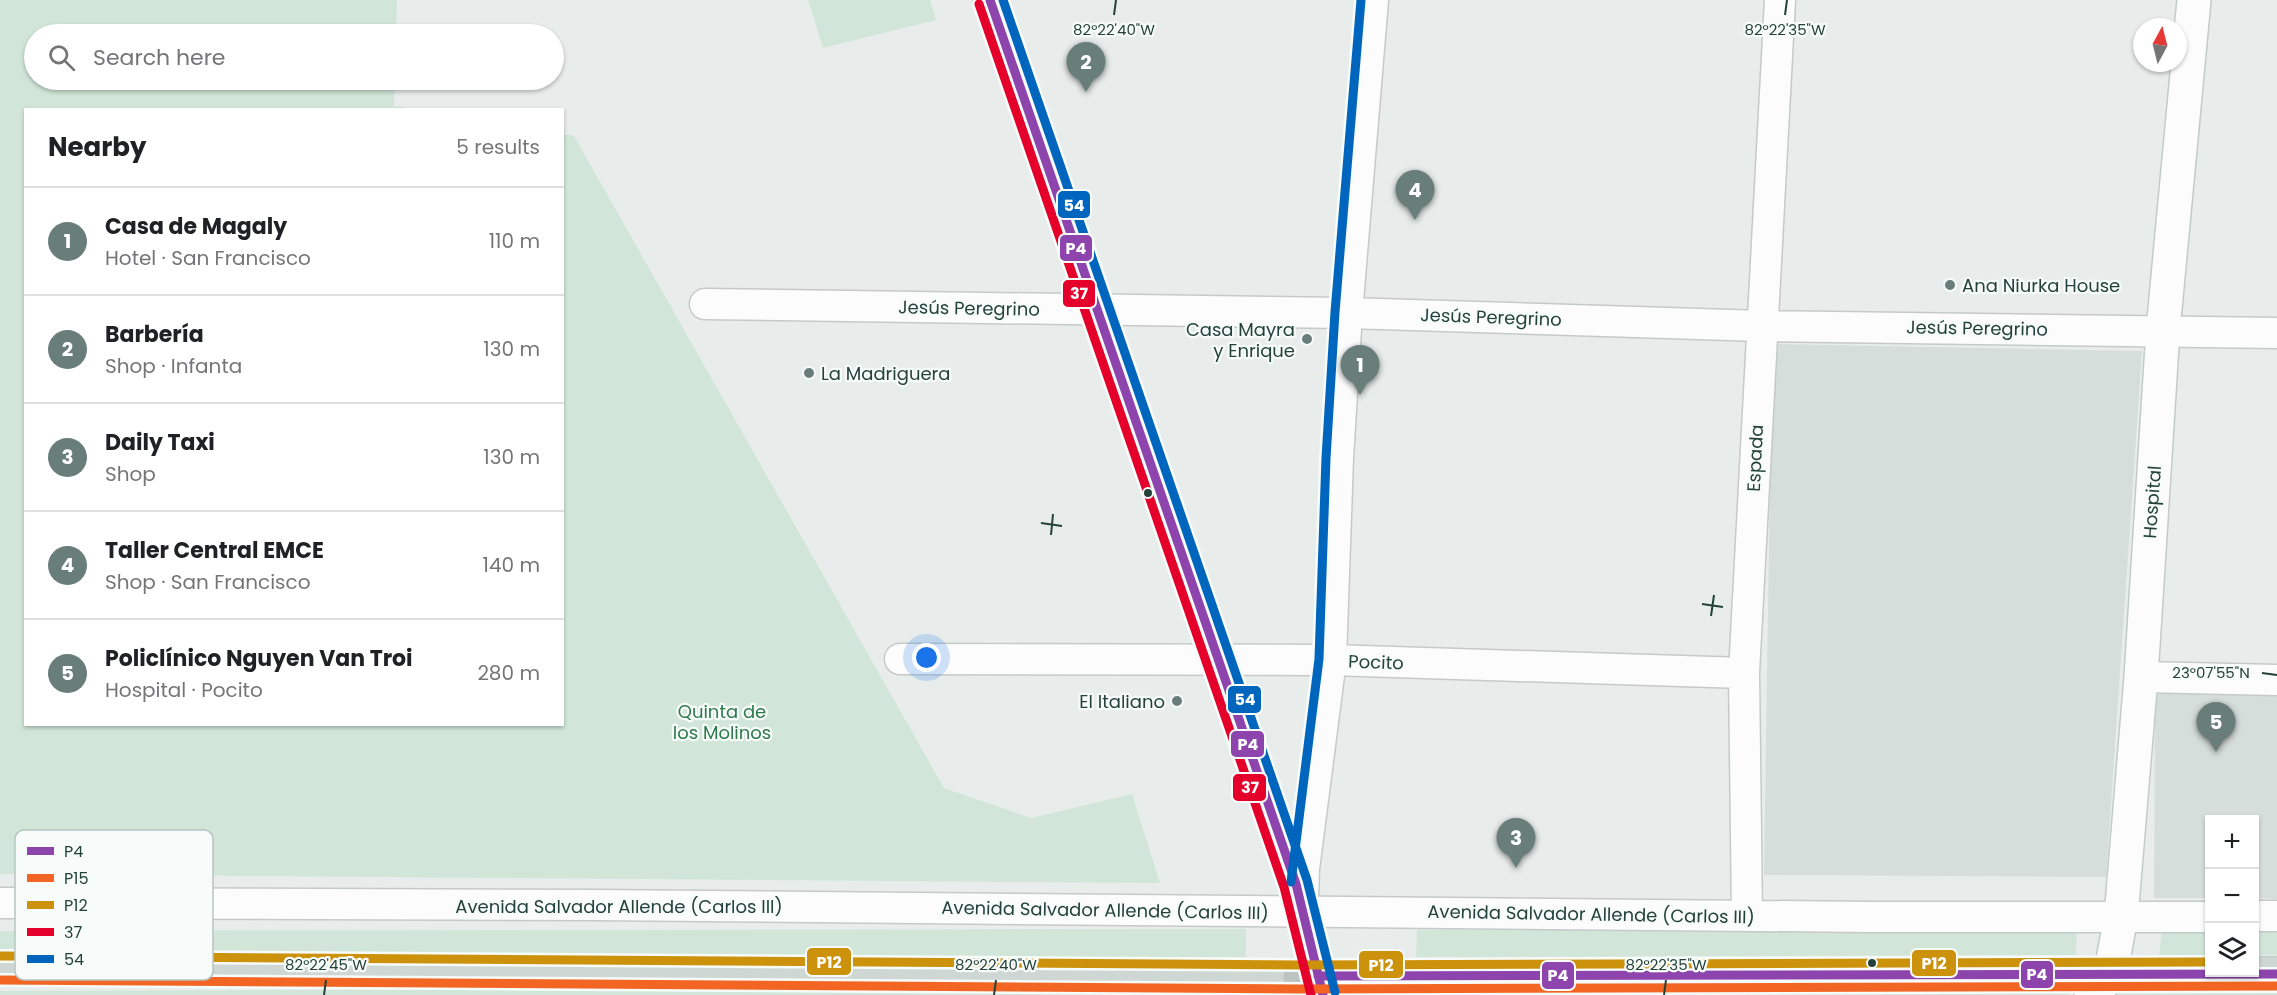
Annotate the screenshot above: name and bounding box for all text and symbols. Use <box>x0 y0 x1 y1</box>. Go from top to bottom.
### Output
north arrow <box>2133 18 2187 72</box>
text: 82°22'40"W <box>1073 19 1155 40</box>
text: 82°22'35"W <box>1744 19 1826 40</box>
search box <box>24 24 564 90</box>
icon: search <box>45 41 78 74</box>
text: Search here <box>93 42 226 73</box>
pin: 2 <box>1066 42 1106 92</box>
text: Nearby <box>48 129 146 165</box>
text: 5 results <box>456 133 540 161</box>
pin: 4 <box>1396 170 1434 220</box>
line badge: 54 <box>1057 190 1091 219</box>
text: 54 <box>1063 194 1085 217</box>
text: Casa de Magaly <box>105 211 287 242</box>
text: 1 <box>64 227 71 255</box>
text: 110 m <box>489 227 540 255</box>
line badge: P4 <box>1059 234 1093 262</box>
text: P4 <box>1066 237 1087 260</box>
text: Hotel · San Francisco <box>105 244 311 272</box>
place label: Ana Niurka House <box>1962 273 2120 298</box>
marker: Ana Niurka House <box>1943 278 1957 292</box>
line badge: 37 <box>1062 279 1096 308</box>
text: 37 <box>1070 282 1089 305</box>
street label: Jesús Peregrino <box>898 294 1040 322</box>
street label: Jesús Peregrino <box>1420 302 1562 332</box>
street label: Jesús Peregrino <box>1906 314 2048 342</box>
place label: Casa Mayra y Enrique <box>1186 317 1295 363</box>
text: Barbería <box>105 319 204 350</box>
marker: Casa Mayra y Enrique <box>1300 332 1314 346</box>
text: 2 <box>62 335 73 363</box>
text: 130 m <box>483 335 540 363</box>
pin: 1 <box>1340 346 1380 395</box>
text: Shop · Infanta <box>105 352 242 380</box>
place label: La Madriguera <box>821 361 950 386</box>
marker: La Madriguera <box>802 366 816 380</box>
street label: Espada <box>1741 424 1769 492</box>
text: Daily Taxi <box>105 427 215 458</box>
text: 3 <box>61 443 74 471</box>
text: 130 m <box>483 443 540 471</box>
text: Shop <box>105 460 156 488</box>
street label: Hospital <box>2137 465 2167 539</box>
unlabelled marker <box>1142 487 1154 499</box>
text: Taller Central EMCE <box>105 535 324 566</box>
text: 4 <box>61 551 74 579</box>
text: 140 m <box>483 551 540 579</box>
text: Shop · San Francisco <box>105 568 310 596</box>
text: Policlínico Nguyen Van Troi <box>105 643 413 674</box>
your location <box>912 643 941 672</box>
street label: Pocito <box>1348 649 1404 675</box>
text: 5 <box>61 659 74 687</box>
text: 280 m <box>477 659 540 687</box>
text: 23°07'55"N <box>2172 662 2250 683</box>
text: Hospital · Pocito <box>105 676 263 704</box>
line badge: 54 <box>1227 685 1262 714</box>
text: 54 <box>1234 688 1256 711</box>
place label: El Italiano <box>1079 689 1165 714</box>
marker: El Italiano <box>1170 694 1184 708</box>
park label: Quinta de los Molinos <box>673 699 771 745</box>
pin: 5 <box>2196 702 2236 752</box>
line badge: P4 <box>1230 730 1265 758</box>
text: P4 <box>1238 733 1259 756</box>
line badge: 37 <box>1232 773 1267 802</box>
text: 37 <box>1241 776 1260 799</box>
map controls <box>2205 815 2259 977</box>
button: + <box>2205 815 2259 869</box>
pin: 3 <box>1496 818 1536 868</box>
legend <box>15 830 213 980</box>
text: P4 <box>64 840 83 863</box>
text: P15 <box>64 867 88 890</box>
button: − <box>2205 869 2259 923</box>
text: P12 <box>64 894 88 917</box>
street label: Avenida Salvador Allende (Carlos III) <box>455 894 783 919</box>
street label: Avenida Salvador Allende (Carlos III) <box>941 895 1269 925</box>
street label: Avenida Salvador Allende (Carlos III) <box>1427 899 1755 929</box>
text: 37 <box>64 921 82 944</box>
button: layers <box>2205 923 2259 977</box>
line badge: P12 <box>806 947 852 976</box>
text: 54 <box>64 948 84 971</box>
line badge: P12 <box>1911 949 1957 977</box>
line badge: P12 <box>1358 950 1404 979</box>
text: P12 <box>816 951 842 974</box>
text: P12 <box>1921 952 1947 975</box>
text: 82°22'45"W <box>285 954 367 975</box>
text: 82°22'40"W <box>955 954 1037 975</box>
text: P12 <box>1368 954 1394 977</box>
text: 82°22'35"W <box>1625 954 1707 975</box>
unlabelled marker <box>1866 957 1878 969</box>
line badge: P4 <box>2020 960 2054 989</box>
line badge: P4 <box>1541 961 1575 990</box>
text: P4 <box>2027 963 2048 986</box>
text: P4 <box>1548 964 1569 987</box>

